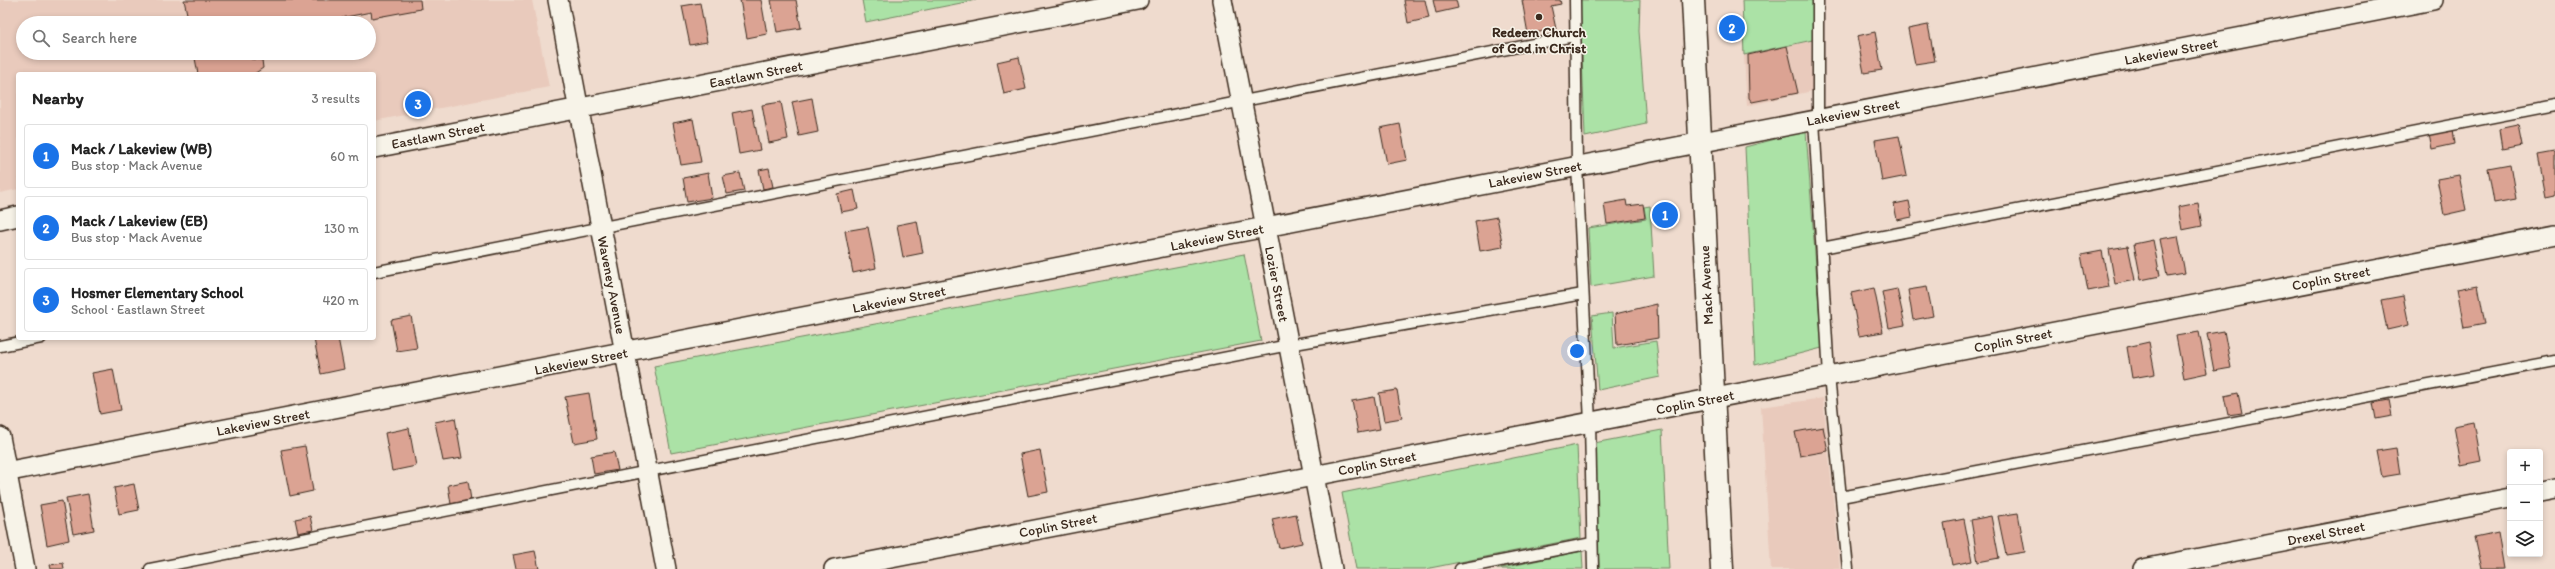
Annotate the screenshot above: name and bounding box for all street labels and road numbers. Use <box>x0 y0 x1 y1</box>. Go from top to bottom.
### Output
street label: Lakeview Street <box>2123 34 2219 69</box>
street label: Eastlawn Street <box>708 57 804 92</box>
street label: Lakeview Street <box>1805 95 1901 130</box>
street label: Eastlawn Street <box>390 118 486 153</box>
street label: Lakeview Street <box>1487 157 1583 192</box>
street label: Lakeview Street <box>1169 220 1265 255</box>
street label: Waveney Avenue <box>594 235 629 336</box>
street label: Mack Avenue <box>1696 244 1717 325</box>
street label: Lozier Street <box>1261 245 1292 323</box>
street label: Coplin Street <box>2291 263 2372 294</box>
street label: Lakeview Street <box>851 282 947 317</box>
street label: Coplin Street <box>1973 325 2054 356</box>
street label: Lakeview Street <box>533 344 629 379</box>
street label: Coplin Street <box>1655 387 1736 418</box>
street label: Lakeview Street <box>215 405 311 440</box>
street label: Coplin Street <box>1337 448 1418 479</box>
street label: Coplin Street <box>1018 510 1099 541</box>
street label: Drexel Street <box>2286 518 2366 549</box>

